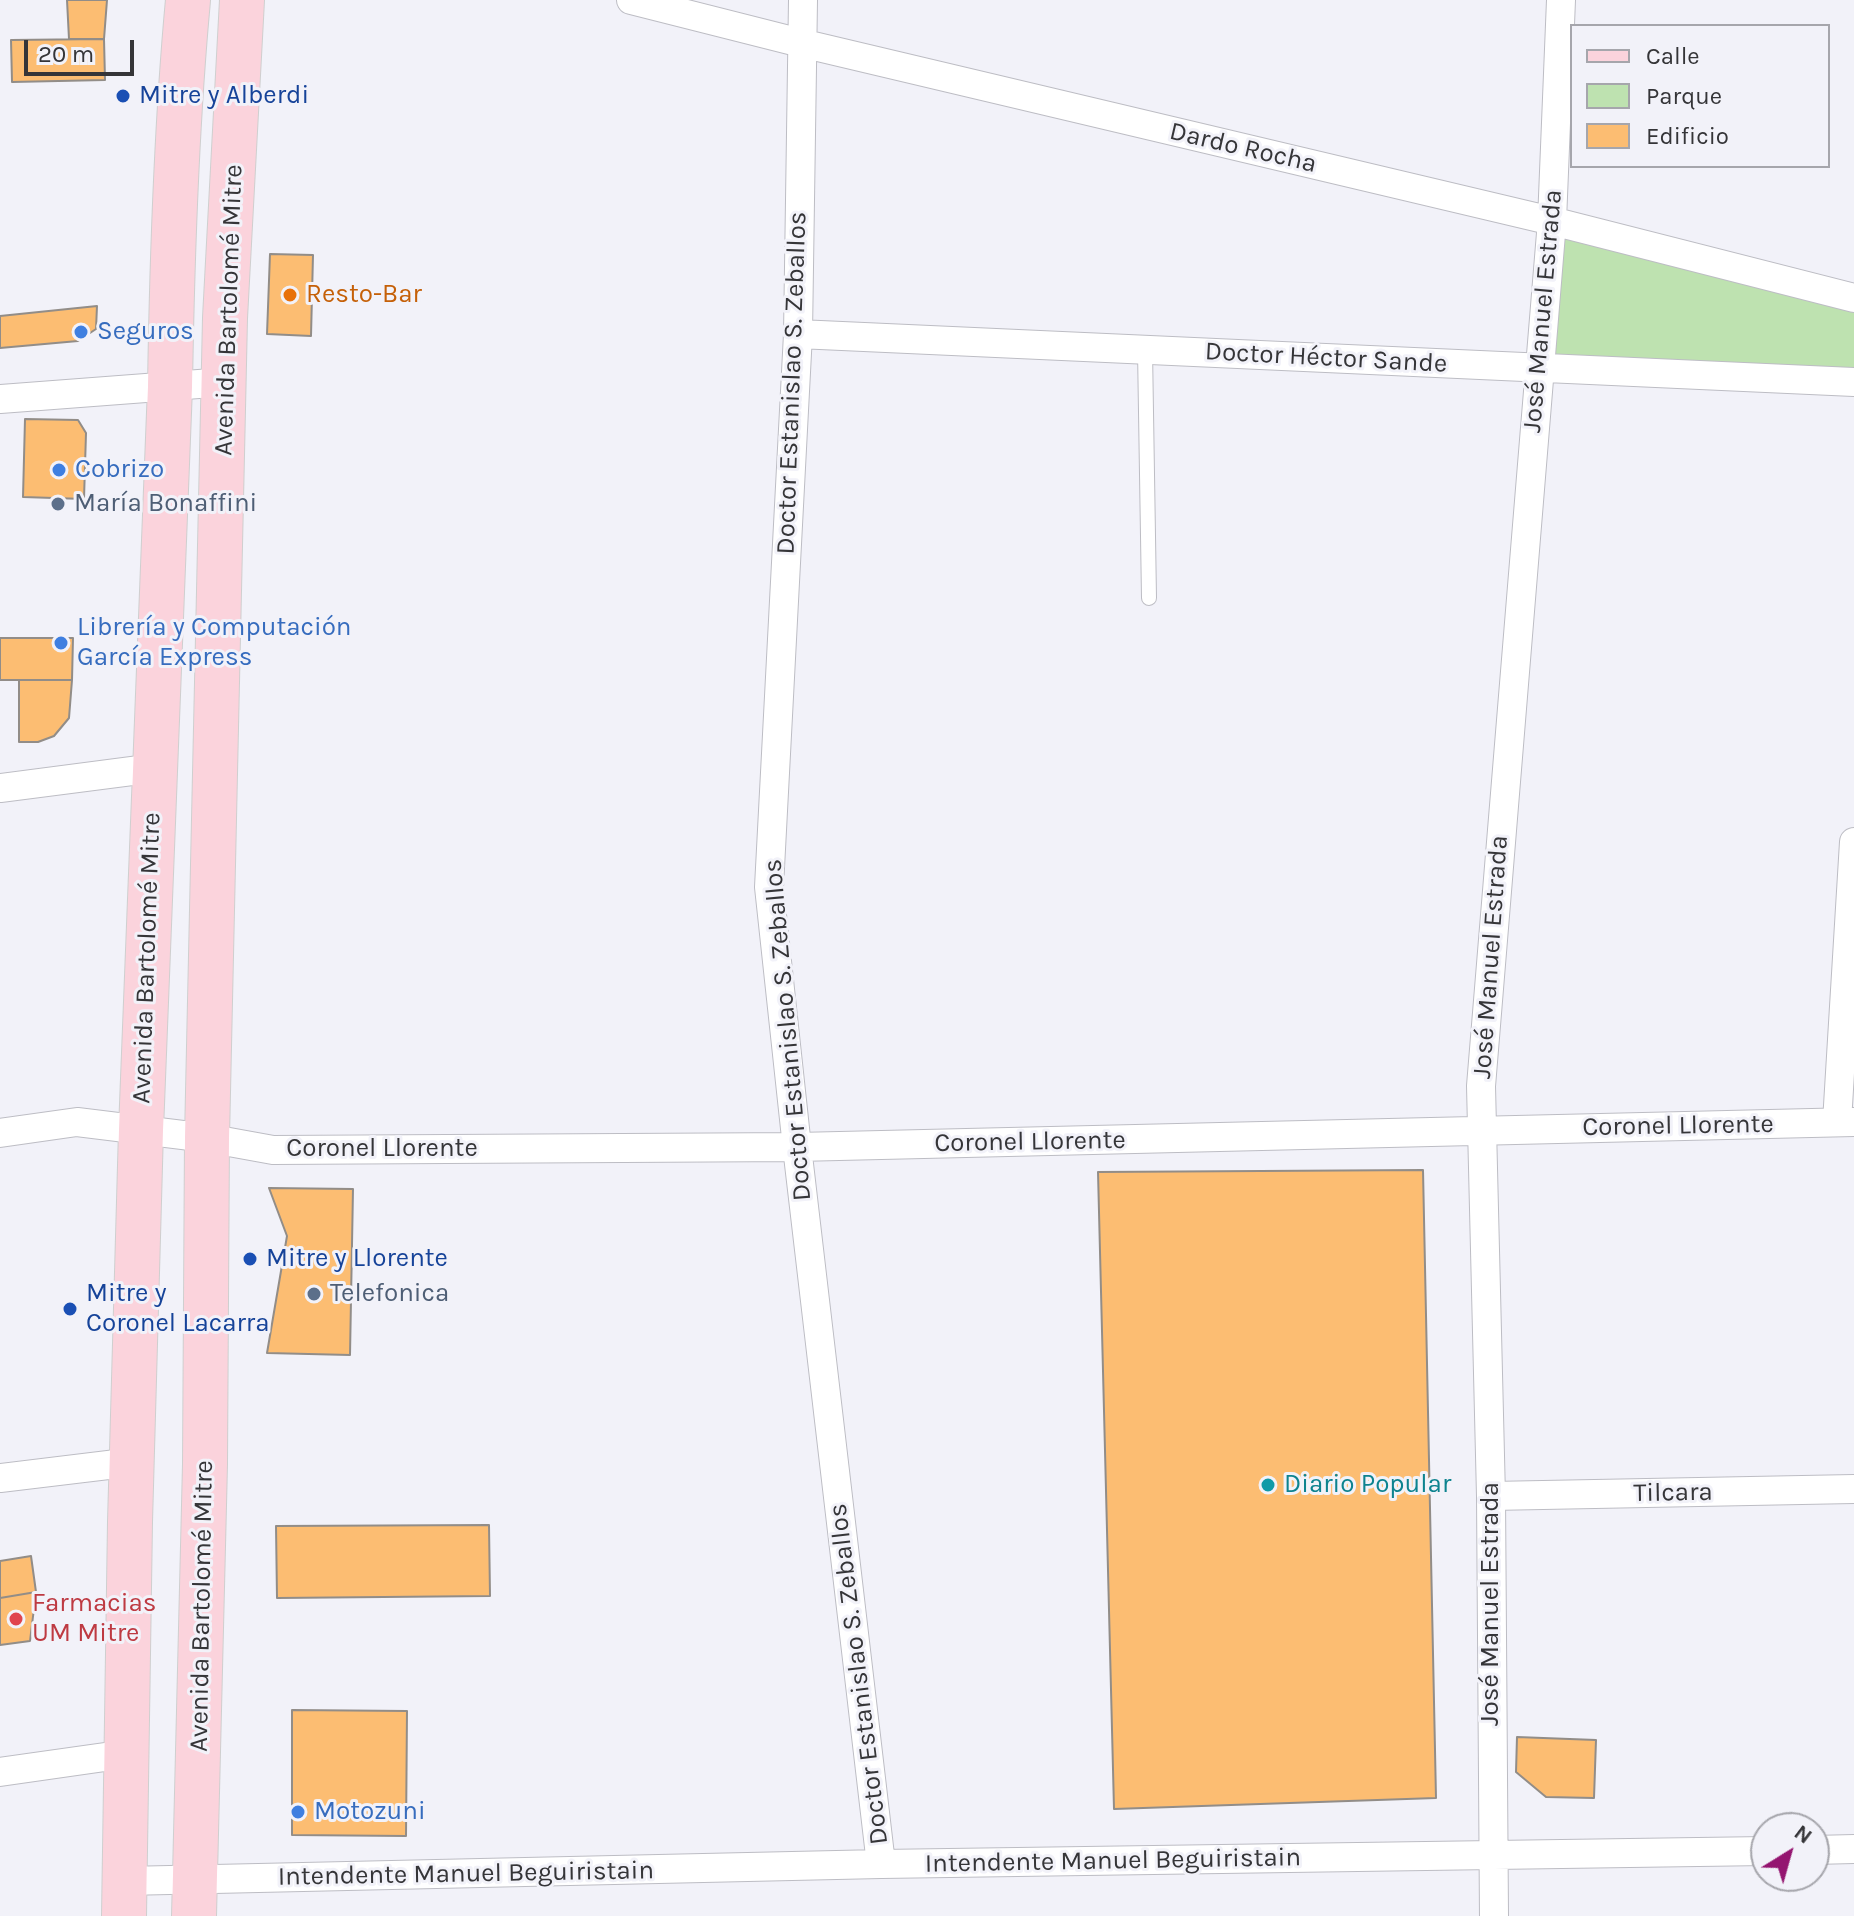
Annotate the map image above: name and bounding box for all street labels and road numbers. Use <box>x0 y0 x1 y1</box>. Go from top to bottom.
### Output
street label: Dardo Rocha <box>1166 116 1320 180</box>
street label: Avenida Bartolomé Mitre <box>208 164 250 456</box>
street label: José Manuel Estrada <box>1517 188 1569 434</box>
street label: Doctor Estanislao S. Zeballos <box>770 211 814 555</box>
street label: Doctor Héctor Sande <box>1204 336 1448 380</box>
street label: Avenida Bartolomé Mitre <box>126 812 168 1104</box>
street label: José Manuel Estrada <box>1467 834 1515 1080</box>
street label: Doctor Estanislao S. Zeballos <box>758 858 818 1202</box>
street label: Coronel Llorente <box>1582 1109 1774 1143</box>
street label: Coronel Llorente <box>934 1125 1126 1159</box>
street label: Coronel Llorente <box>286 1133 478 1165</box>
street label: Avenida Bartolomé Mitre <box>184 1460 220 1752</box>
street label: Tilcara <box>1633 1477 1713 1509</box>
street label: José Manuel Estrada <box>1475 1482 1507 1726</box>
street label: Doctor Estanislao S. Zeballos <box>823 1502 895 1846</box>
street label: Intendente Manuel Beguiristain <box>925 1842 1301 1880</box>
street label: Intendente Manuel Beguiristain <box>278 1855 654 1893</box>

